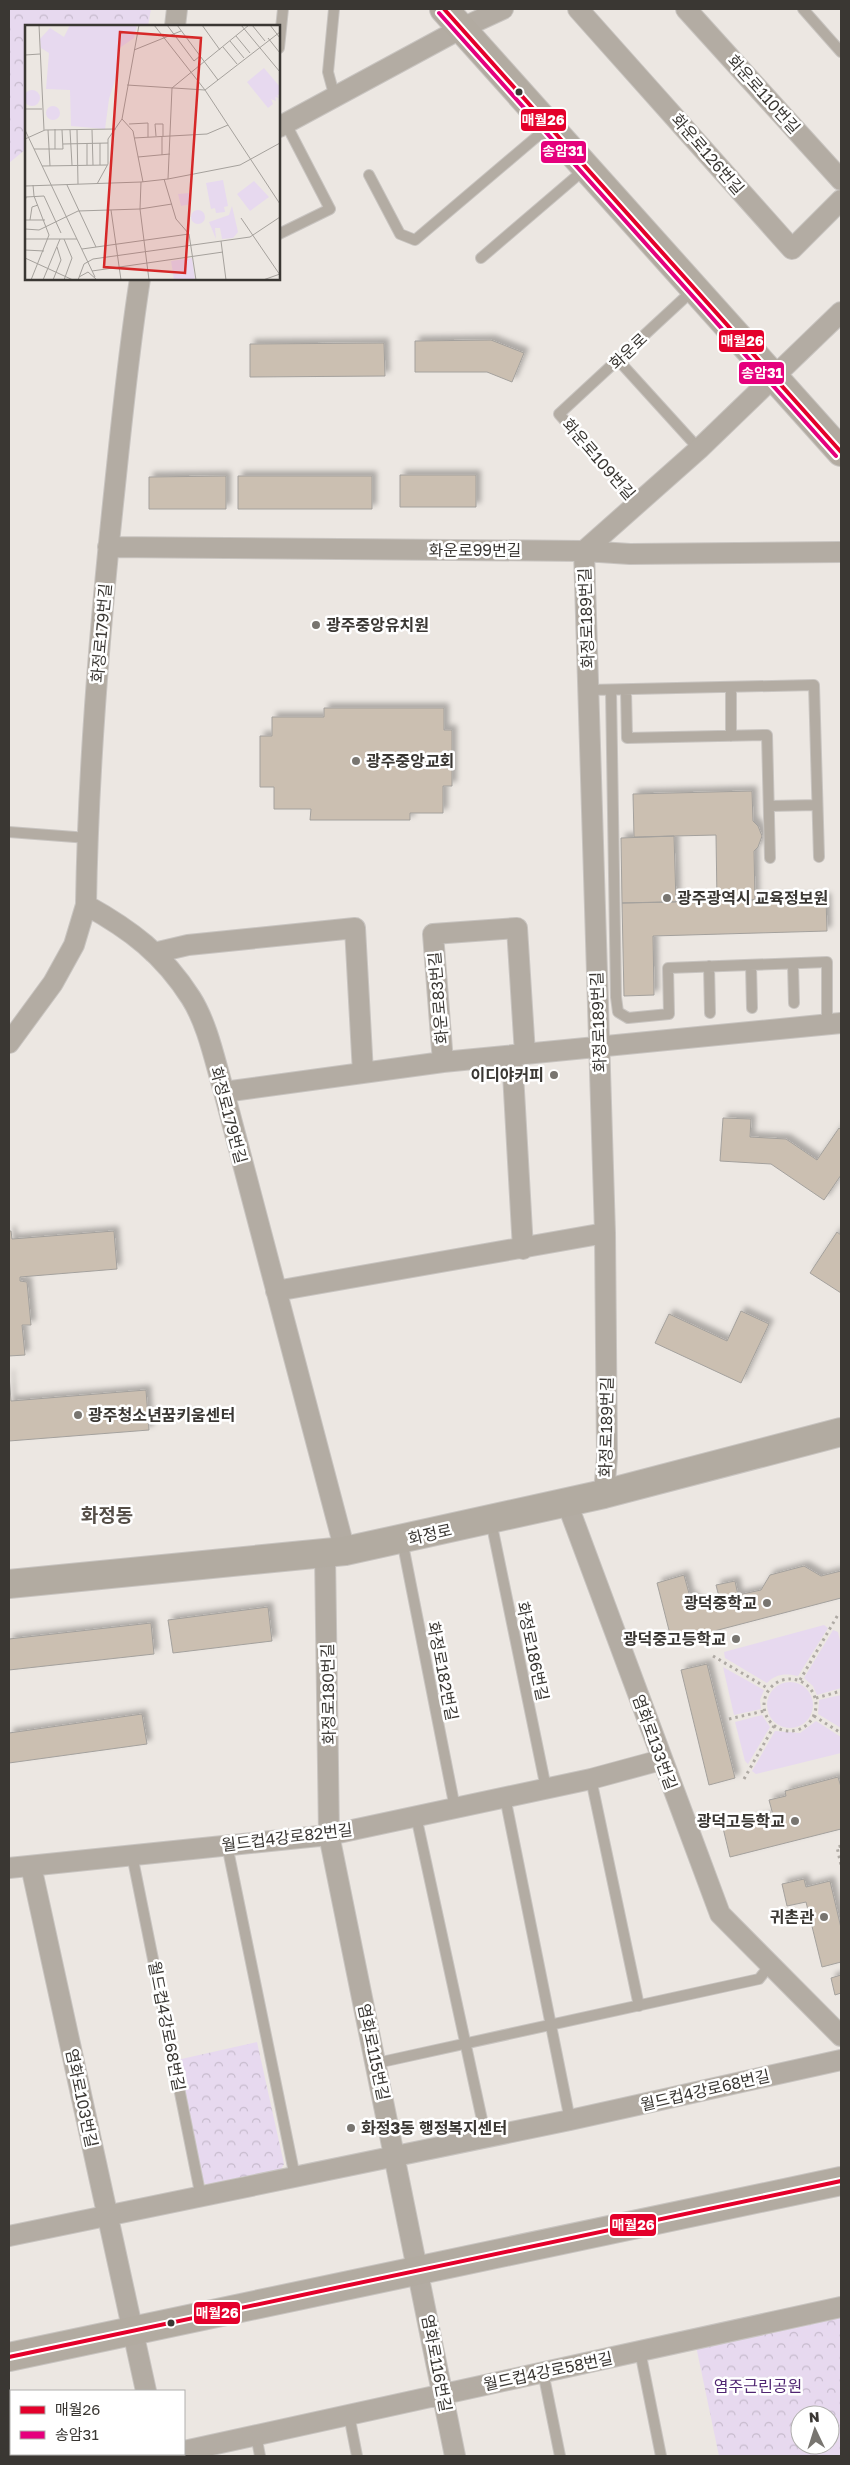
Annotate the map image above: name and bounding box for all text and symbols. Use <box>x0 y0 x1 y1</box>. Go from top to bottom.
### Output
inset map <box>25 25 280 280</box>
street label: 화운로110번길 <box>723 51 805 137</box>
unlabelled marker <box>514 87 524 97</box>
line badge: 매월26 <box>520 108 567 132</box>
street label: 화운로126번길 <box>668 110 748 198</box>
text: 매월26 <box>521 111 565 128</box>
line badge: 송암31 <box>540 140 587 164</box>
text: 송암31 <box>542 142 584 159</box>
street label: 화운로 <box>605 328 651 373</box>
line badge: 매월26 <box>718 329 765 353</box>
text: 매월26 <box>720 332 764 349</box>
line badge: 송암31 <box>738 361 785 385</box>
text: 송암31 <box>741 364 783 381</box>
street label: 화운로109번길 <box>558 414 640 504</box>
street label: 화운로99번길 <box>429 540 521 560</box>
street label: 화정로189번길 <box>574 567 598 669</box>
street label: 화정로179번길 <box>87 583 115 683</box>
place label: 광주중앙유치원 <box>326 615 429 635</box>
marker: 광주중앙유치원 <box>310 619 322 631</box>
place label: 광주중앙교회 <box>366 751 454 771</box>
marker: 광주중앙교회 <box>350 755 362 767</box>
place label: 광주광역시 교육정보원 <box>677 888 828 908</box>
marker: 광주광역시 교육정보원 <box>661 892 673 904</box>
street label: 화운로83번길 <box>424 951 452 1045</box>
street label: 화정로189번길 <box>586 971 610 1073</box>
street label: 화정로179번길 <box>206 1064 252 1166</box>
place label: 이디야커피 <box>470 1065 544 1085</box>
marker: 이디야커피 <box>548 1069 560 1081</box>
street label: 화정로189번길 <box>595 1376 617 1478</box>
place label: 광주청소년꿈키움센터 <box>88 1405 235 1425</box>
marker: 광주청소년꿈키움센터 <box>72 1409 84 1421</box>
district label: 화정동 <box>81 1503 133 1526</box>
street label: 화정로 <box>406 1519 454 1549</box>
place label: 광덕중학교 <box>683 1593 757 1613</box>
marker: 광덕중학교 <box>761 1597 773 1609</box>
street label: 화정로186번길 <box>513 1600 553 1702</box>
street label: 화정로182번길 <box>424 1620 462 1722</box>
place label: 광덕중고등학교 <box>623 1629 726 1649</box>
marker: 광덕중고등학교 <box>730 1633 742 1645</box>
street label: 화정로180번길 <box>317 1643 339 1745</box>
street label: 염화로133번길 <box>628 1692 682 1792</box>
place label: 광덕고등학교 <box>697 1811 785 1831</box>
marker: 광덕고등학교 <box>789 1815 801 1827</box>
street label: 월드컵4강로82번길 <box>220 1819 354 1855</box>
place label: 귀촌관 <box>770 1907 814 1927</box>
marker: 귀촌관 <box>818 1911 830 1923</box>
street label: 월드컵4강로68번길 <box>145 1959 189 2093</box>
street label: 염화로115번길 <box>354 2002 394 2102</box>
street label: 염화로103번길 <box>62 2047 102 2149</box>
street label: 월드컵4강로68번길 <box>638 2065 772 2115</box>
place label: 화정3동 행정복지센터 <box>361 2118 507 2138</box>
marker: 화정3동 행정복지센터 <box>345 2122 357 2134</box>
line badge: 매월26 <box>609 2213 657 2237</box>
text: 매월26 <box>611 2216 655 2233</box>
line badge: 매월26 <box>193 2301 241 2325</box>
text: 매월26 <box>195 2304 239 2321</box>
street label: 염화로116번길 <box>418 2313 456 2413</box>
unlabelled marker <box>166 2318 176 2328</box>
street label: 월드컵4강로58번길 <box>481 2348 615 2394</box>
park label: 염주근린공원 <box>714 2376 802 2396</box>
legend <box>10 2390 185 2455</box>
text: 매월26 <box>55 2400 100 2418</box>
north arrow <box>790 2405 840 2455</box>
text: N <box>808 2408 820 2425</box>
text: 송암31 <box>55 2425 99 2443</box>

